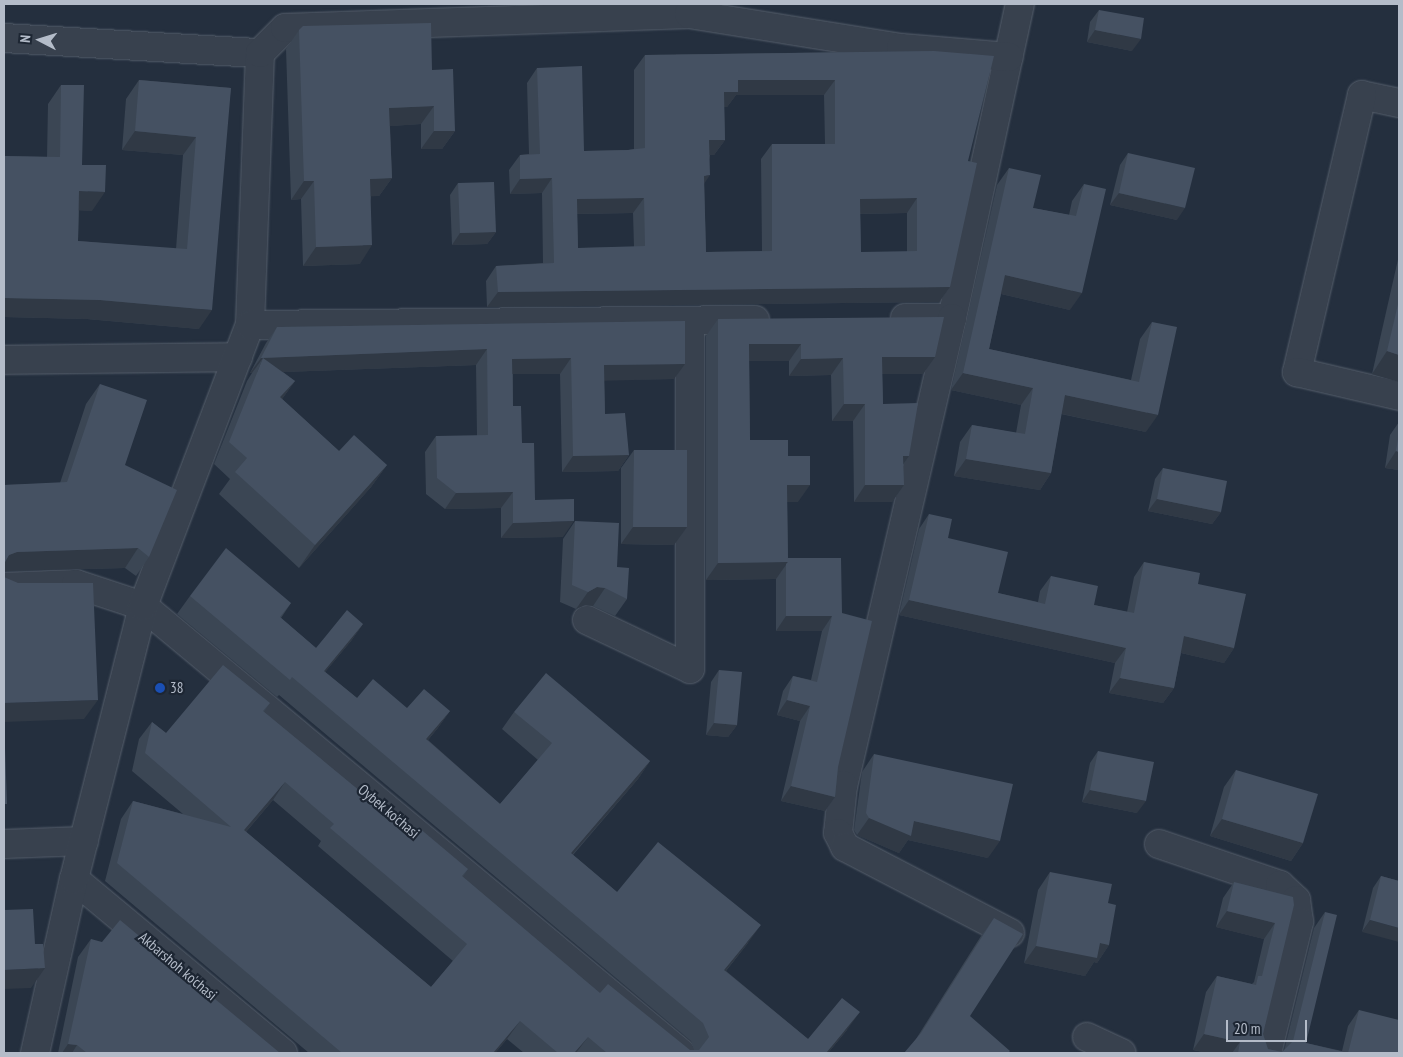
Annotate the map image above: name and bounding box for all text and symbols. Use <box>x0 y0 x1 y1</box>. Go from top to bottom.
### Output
north arrow <box>15 15 65 65</box>
text: N <box>16 34 34 43</box>
place label: 38 <box>170 679 183 697</box>
marker: 38 <box>154 682 166 694</box>
street label: Oybek ko'chasi <box>355 780 423 842</box>
street label: Akbarshoh ko'chasi <box>135 928 221 1004</box>
scale bar <box>1228 1010 1309 1042</box>
text: 20 m <box>1234 1019 1260 1038</box>

